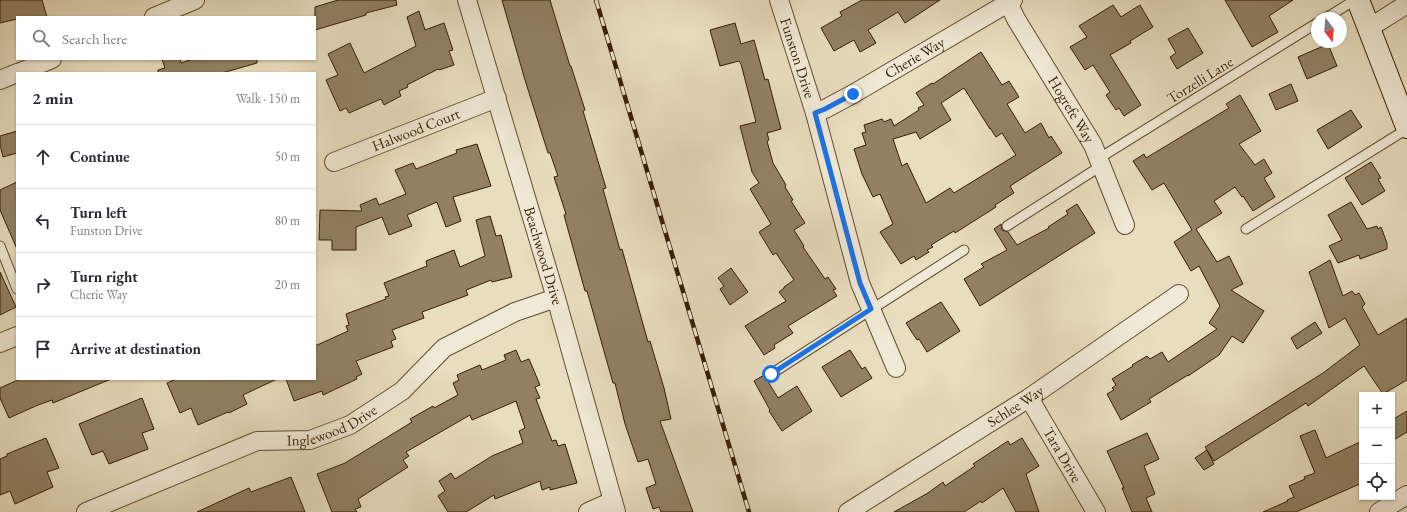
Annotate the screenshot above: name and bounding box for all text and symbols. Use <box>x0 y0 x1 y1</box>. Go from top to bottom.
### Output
north arrow <box>1311 12 1347 48</box>
street label: Funston Drive <box>776 15 820 101</box>
search box <box>16 16 316 60</box>
icon: search <box>30 27 52 49</box>
text: Search here <box>62 29 127 48</box>
street label: Cherie Way <box>881 32 948 82</box>
street label: Torzelli Lane <box>1163 52 1237 107</box>
street label: Hogrefe Way <box>1044 72 1100 146</box>
route end <box>844 85 862 103</box>
text: 2 min <box>32 87 73 109</box>
text: Walk · 150 m <box>236 90 300 107</box>
street label: Halwood Court <box>369 103 463 155</box>
icon: ahead <box>32 146 54 168</box>
text: Continue <box>70 147 130 166</box>
text: 50 m <box>275 148 300 165</box>
text: Turn left <box>70 203 127 222</box>
street label: Beachwood Drive <box>520 204 568 307</box>
icon: left <box>32 210 54 232</box>
text: 80 m <box>275 212 300 229</box>
text: Funston Drive <box>70 222 142 239</box>
text: Turn right <box>70 267 138 286</box>
icon: right <box>32 274 54 296</box>
text: 20 m <box>275 276 300 293</box>
text: Cherie Way <box>70 286 128 303</box>
icon: arrive <box>32 338 54 360</box>
text: Arrive at destination <box>70 339 201 358</box>
route start <box>762 365 780 383</box>
street label: Schlee Way <box>983 380 1048 431</box>
map controls <box>1359 392 1395 500</box>
button: + <box>1359 392 1395 428</box>
street label: Inglewood Drive <box>286 400 380 449</box>
street label: Tara Drive <box>1039 424 1086 486</box>
button: − <box>1359 428 1395 464</box>
button: locate <box>1359 464 1395 500</box>

